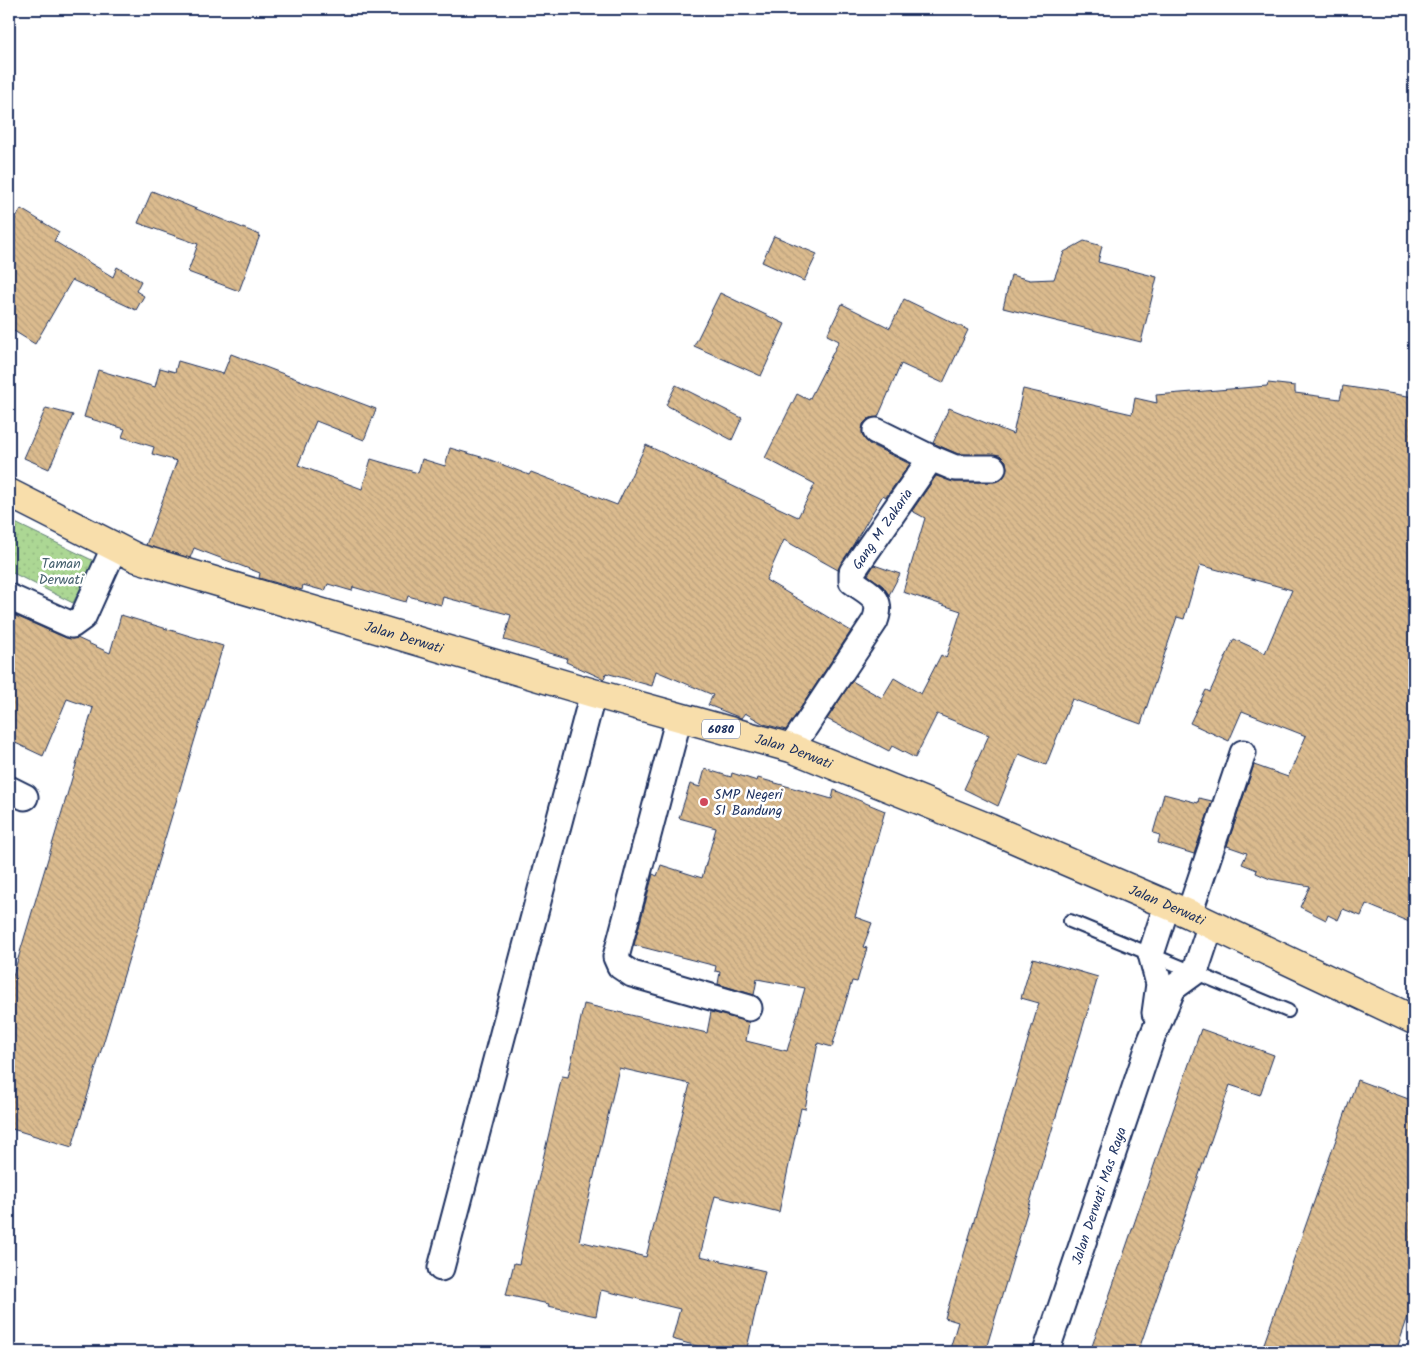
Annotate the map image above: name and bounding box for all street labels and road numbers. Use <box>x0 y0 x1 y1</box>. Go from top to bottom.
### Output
street label: Gang M Zakaria <box>847 484 919 574</box>
street label: Jalan Derwati <box>362 616 446 660</box>
road number: 6080 <box>702 720 740 739</box>
street label: Jalan Derwati <box>752 728 836 776</box>
street label: Jalan Derwati <box>1125 879 1209 932</box>
street label: Jalan Derwati Mas Raya <box>1066 1124 1133 1268</box>

